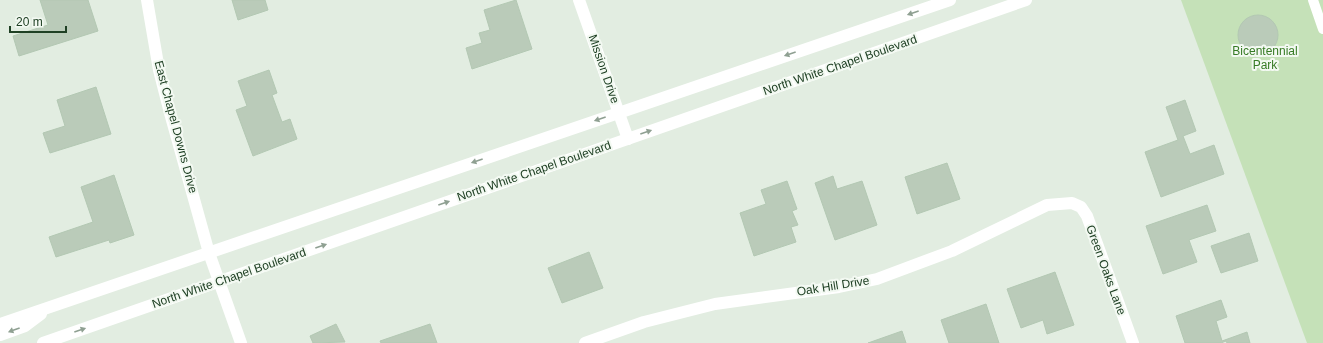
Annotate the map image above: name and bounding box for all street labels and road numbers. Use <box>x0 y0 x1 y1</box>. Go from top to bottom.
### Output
street label: North White Chapel Boulevard <box>761 32 919 98</box>
street label: Mission Drive <box>586 33 622 106</box>
street label: East Chapel Downs Drive <box>152 59 201 195</box>
street label: North White Chapel Boulevard <box>455 138 613 204</box>
street label: Green Oaks Lane <box>1083 223 1129 317</box>
street label: North White Chapel Boulevard <box>150 245 308 311</box>
street label: Oak Hill Drive <box>796 273 871 299</box>

